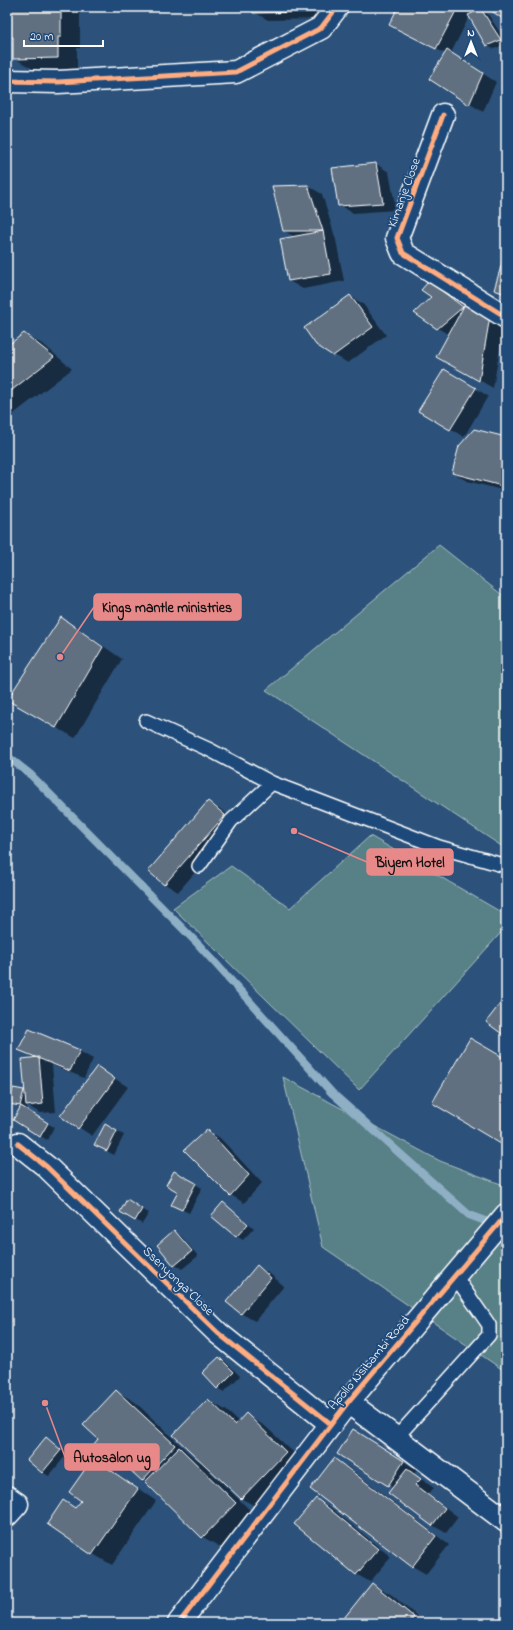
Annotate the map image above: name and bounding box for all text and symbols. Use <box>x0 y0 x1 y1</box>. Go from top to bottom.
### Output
scale bar <box>24 22 103 48</box>
north arrow <box>451 22 491 62</box>
text: N <box>467 25 475 41</box>
text: 20 m <box>30 28 53 46</box>
street label: Kimanje Close <box>383 155 426 230</box>
callout: Kings mantle ministries <box>94 594 241 620</box>
text: Kings mantle ministries <box>102 598 232 621</box>
callout: Biyem Hotel <box>367 849 453 875</box>
text: Biyem Hotel <box>374 853 445 876</box>
street label: Ssenyonga Close <box>137 1242 218 1321</box>
street label: Apollo Nsibambi Road <box>324 1311 415 1414</box>
callout: Autosalon ug <box>65 1444 159 1470</box>
text: Autosalon ug <box>73 1448 151 1471</box>

